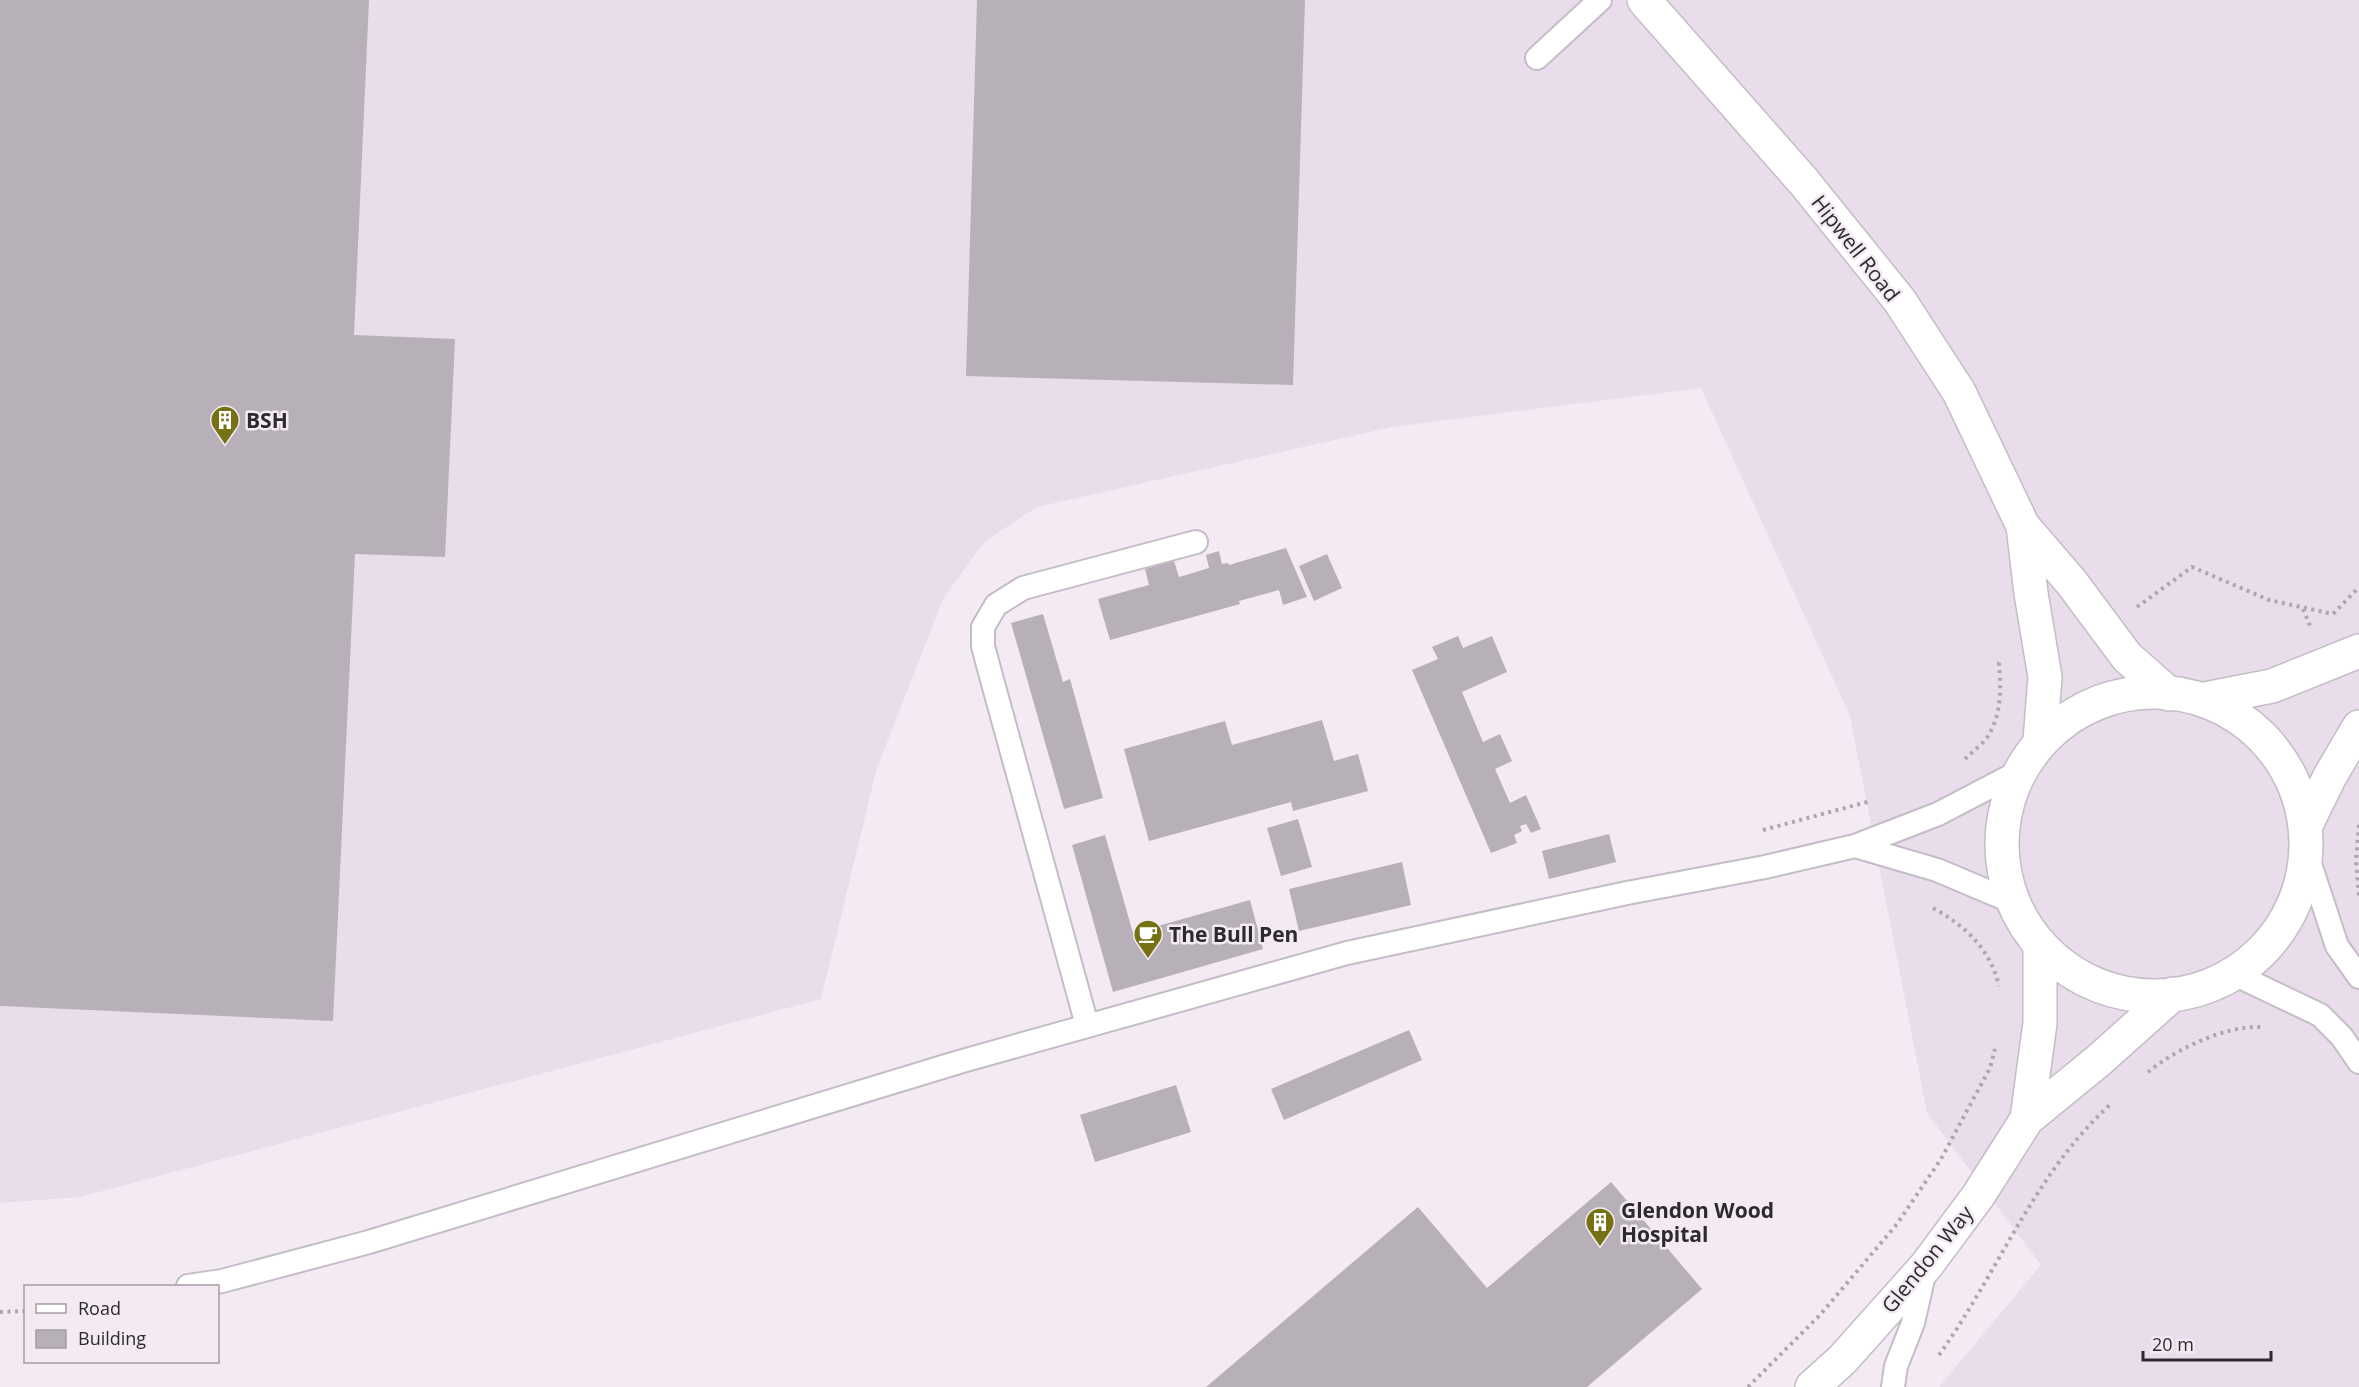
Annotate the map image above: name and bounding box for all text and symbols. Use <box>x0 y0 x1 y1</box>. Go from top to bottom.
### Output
street label: Hipwell Road <box>1806 189 1906 307</box>
building icon: BSH <box>209 404 241 446</box>
place label: BSH <box>246 406 288 434</box>
cafe icon: The Bull Pen <box>1132 918 1164 960</box>
place label: The Bull Pen <box>1169 920 1298 948</box>
place label: Glendon Wood Hospital <box>1621 1196 1774 1248</box>
street label: Glendon Way <box>1875 1199 1979 1319</box>
building icon: Glendon Wood Hospital <box>1584 1206 1616 1248</box>
legend <box>24 1285 219 1363</box>
text: Road <box>78 1296 121 1320</box>
scale bar <box>2143 1324 2270 1362</box>
text: Building <box>78 1326 146 1350</box>
text: 20 m <box>2152 1332 2194 1356</box>

